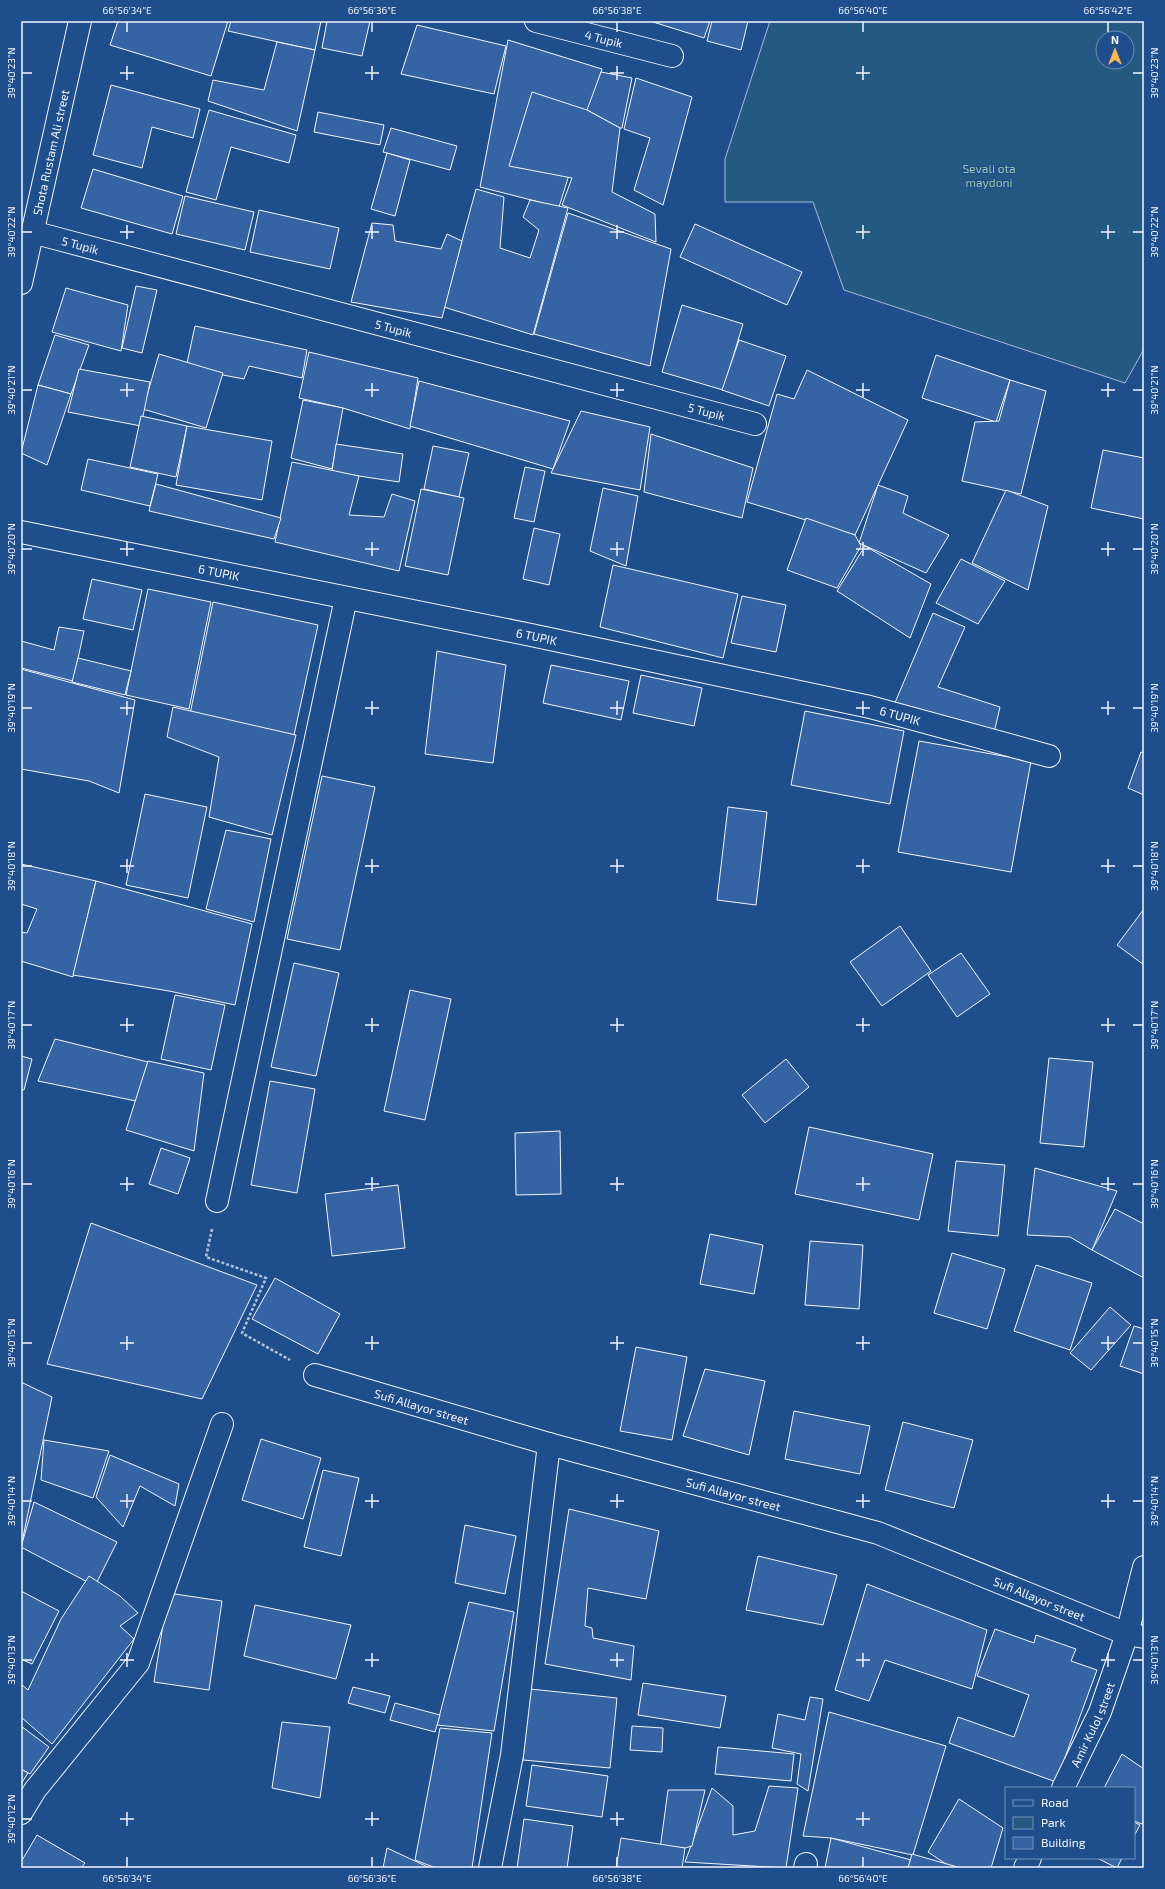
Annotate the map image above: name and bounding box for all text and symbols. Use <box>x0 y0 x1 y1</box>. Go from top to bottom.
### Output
text: 66°56'34"E <box>102 4 152 16</box>
text: 66°56'36"E <box>348 4 397 16</box>
text: 66°56'38"E <box>593 4 642 16</box>
text: 66°56'40"E <box>838 4 888 16</box>
text: 66°56'42"E <box>1084 4 1133 16</box>
street label: 4 Tupik <box>583 27 624 50</box>
north arrow <box>1095 30 1135 70</box>
text: N <box>1111 33 1119 46</box>
text: 39°40'23"N <box>5 48 17 98</box>
text: 39°40'23"N <box>1148 48 1160 98</box>
street label: Shota Rustam Ali street <box>30 88 71 216</box>
park label: Sevali ota maydoni <box>962 161 1016 189</box>
text: 39°40'22"N <box>5 207 17 258</box>
text: 39°40'22"N <box>1148 207 1160 258</box>
street label: 5 Tupik <box>60 233 100 256</box>
street label: 5 Tupik <box>373 316 413 340</box>
text: 39°40'21"N <box>5 365 17 415</box>
text: 39°40'21"N <box>1148 365 1160 415</box>
street label: 5 Tupik <box>687 400 727 423</box>
text: 39°40'20"N <box>5 523 17 575</box>
text: 39°40'20"N <box>1148 523 1160 575</box>
street label: 6 TUPIK <box>197 561 241 583</box>
street label: 6 TUPIK <box>515 625 558 647</box>
text: 39°40'19"N <box>5 683 17 733</box>
text: 39°40'19"N <box>1148 683 1160 733</box>
street label: 6 TUPIK <box>878 703 922 727</box>
text: 39°40'18"N <box>5 841 17 891</box>
text: 39°40'18"N <box>1148 841 1160 891</box>
text: 39°40'17"N <box>5 1001 17 1049</box>
text: 39°40'17"N <box>1148 1001 1160 1049</box>
text: 39°40'16"N <box>5 1159 17 1209</box>
text: 39°40'16"N <box>1148 1159 1160 1209</box>
text: 39°40'15"N <box>5 1318 17 1368</box>
text: 39°40'15"N <box>1148 1318 1160 1368</box>
street label: Sufi Allayor street <box>373 1386 471 1427</box>
street label: Sufi Allayor street <box>684 1474 783 1514</box>
text: 39°40'14"N <box>5 1476 17 1526</box>
text: 39°40'14"N <box>1148 1476 1160 1526</box>
street label: Sufi Allayor street <box>992 1574 1088 1623</box>
text: 39°40'13"N <box>5 1635 17 1685</box>
text: 39°40'13"N <box>1148 1635 1160 1685</box>
street label: Amir Kulol street <box>1067 1680 1117 1769</box>
legend <box>1005 1787 1135 1859</box>
text: 39°40'12"N <box>5 1794 17 1844</box>
text: Road <box>1041 1795 1069 1809</box>
text: Park <box>1041 1815 1066 1829</box>
text: Building <box>1041 1835 1086 1849</box>
text: 66°56'34"E <box>102 1872 152 1884</box>
text: 66°56'36"E <box>348 1872 397 1884</box>
text: 66°56'38"E <box>593 1872 642 1884</box>
text: 66°56'40"E <box>838 1872 888 1884</box>

